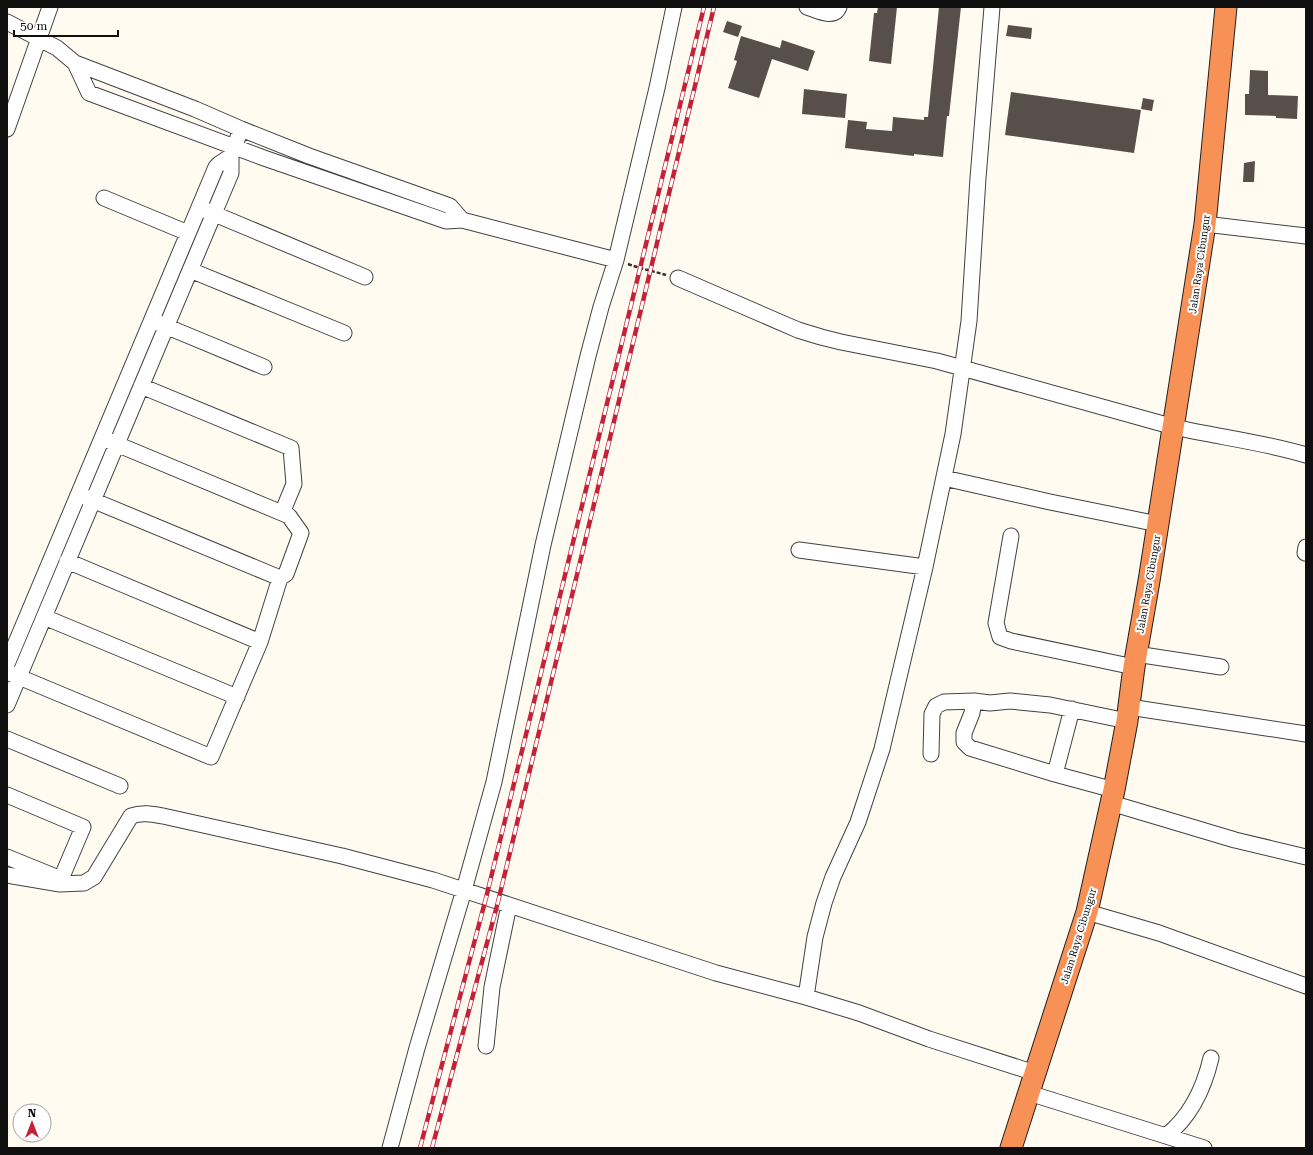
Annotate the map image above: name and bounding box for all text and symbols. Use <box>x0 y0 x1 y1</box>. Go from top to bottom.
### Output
scale bar <box>14 12 118 38</box>
text: 50 m <box>20 19 47 33</box>
street label: Jalan Raya Cibungur <box>1187 214 1212 314</box>
street label: Jalan Raya Cibungur <box>1134 534 1163 634</box>
street label: Jalan Raya Cibungur <box>1059 887 1098 985</box>
north arrow <box>12 1103 52 1143</box>
text: N <box>28 1107 37 1120</box>

